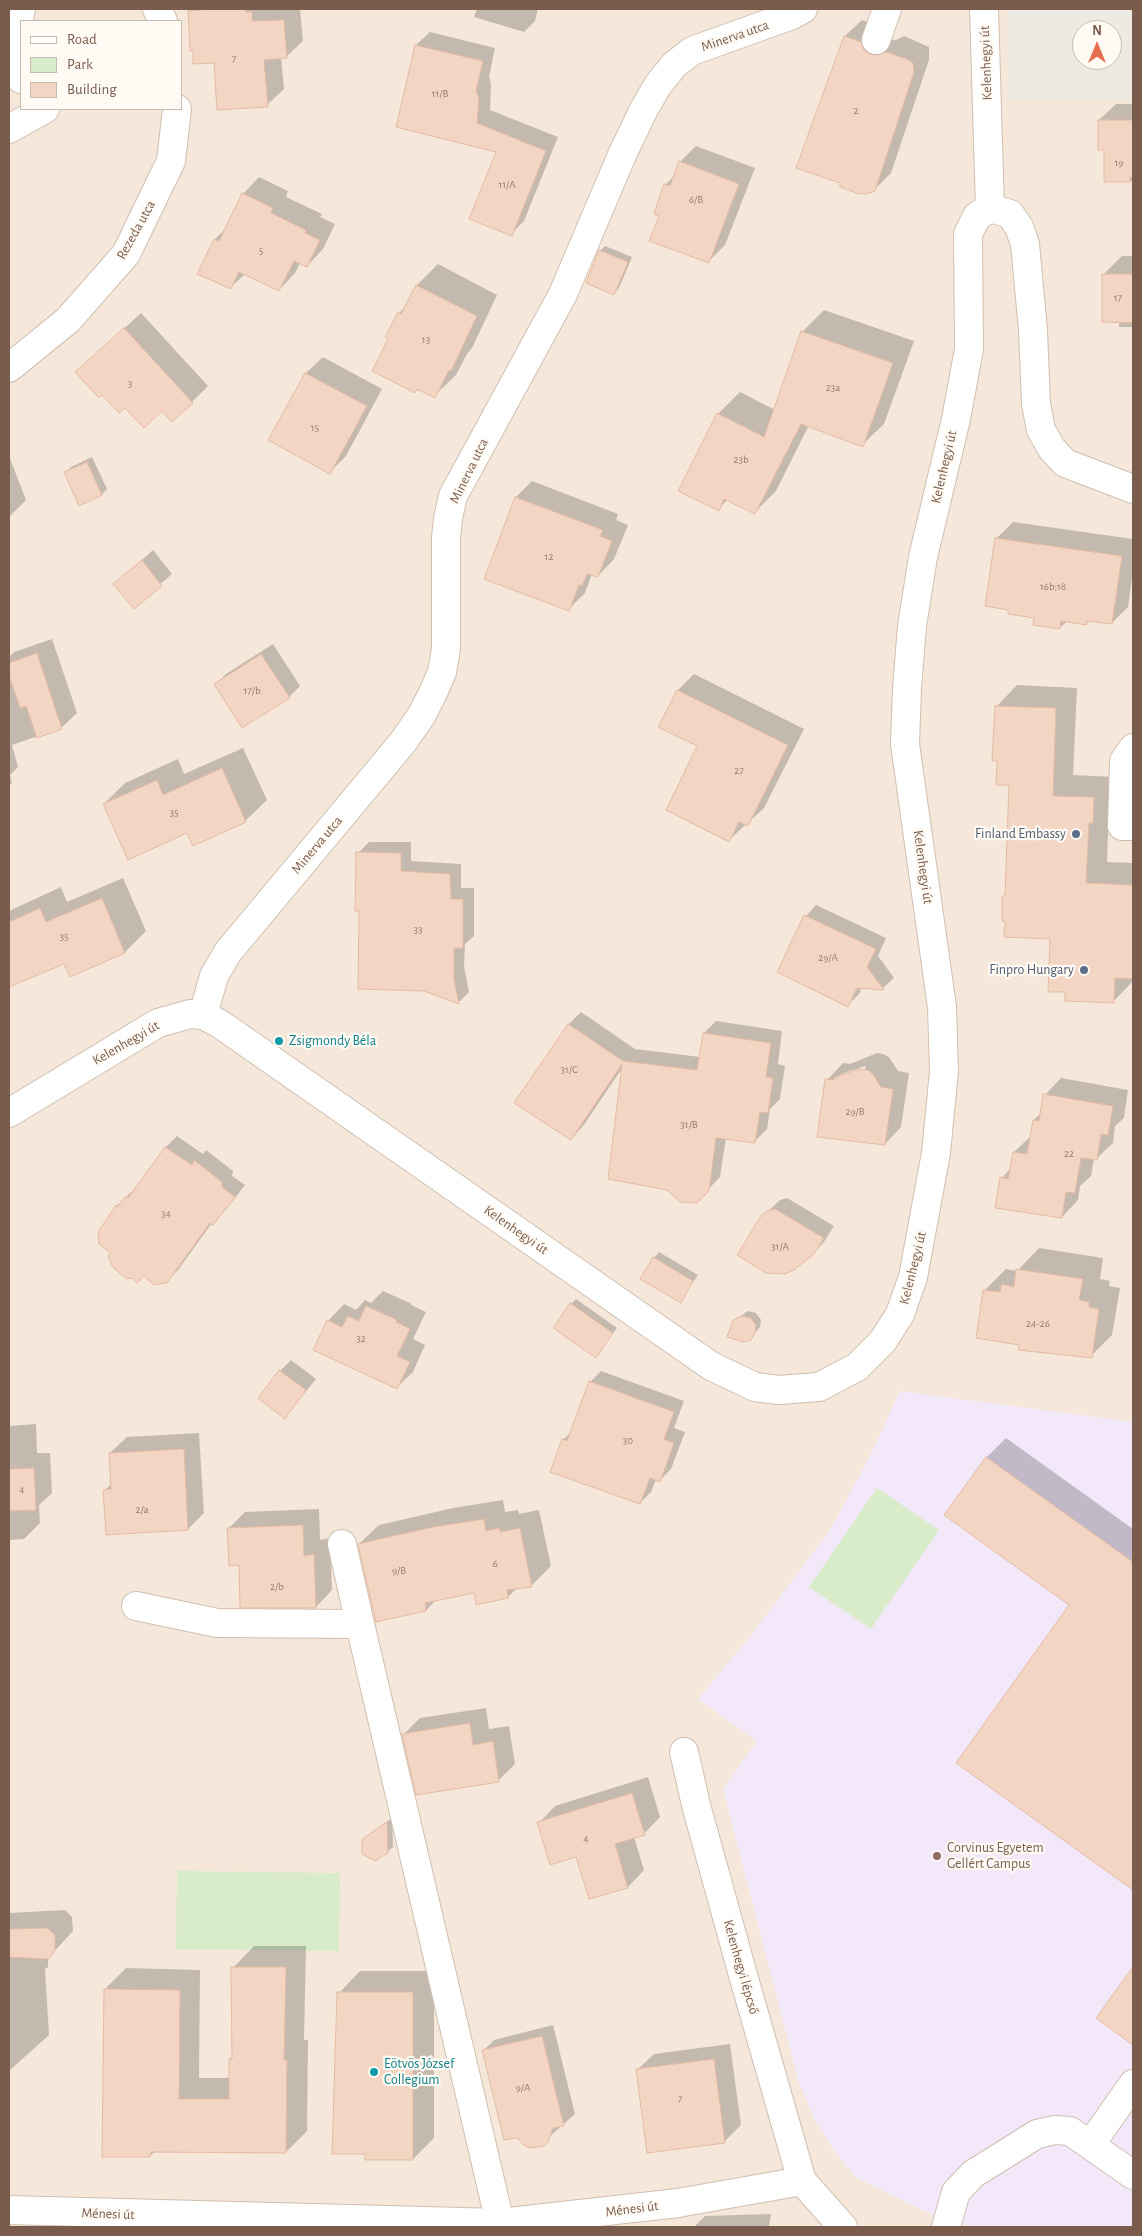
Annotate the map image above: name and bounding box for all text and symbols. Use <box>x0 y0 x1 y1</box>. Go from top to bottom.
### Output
street label: Minerva utca <box>699 17 771 55</box>
legend <box>20 20 182 110</box>
north arrow <box>1072 20 1122 70</box>
text: N <box>1092 24 1102 38</box>
street label: Kelenhegyi út <box>976 25 996 101</box>
text: Road <box>67 32 97 47</box>
house number: 7 <box>232 52 236 66</box>
text: Park <box>67 57 93 72</box>
text: Building <box>67 82 117 97</box>
house number: 11/B <box>432 87 448 101</box>
house number: 2 <box>853 104 859 118</box>
house number: 19 <box>1115 156 1123 170</box>
house number: 11/A <box>498 178 516 192</box>
house number: 6/B <box>689 193 703 207</box>
street label: Rezeda utca <box>113 198 159 262</box>
house number: 5 <box>259 244 263 258</box>
house number: 17 <box>1114 291 1122 305</box>
house number: 13 <box>422 333 430 347</box>
house number: 3 <box>128 377 132 391</box>
house number: 23a <box>826 381 840 395</box>
house number: 15 <box>311 421 319 435</box>
street label: Kelenhegyi út <box>927 429 961 505</box>
street label: Minerva utca <box>446 436 492 506</box>
house number: 23b <box>733 453 749 467</box>
house number: 12 <box>545 550 553 564</box>
house number: 16b;18 <box>1040 580 1066 594</box>
house number: 17/b <box>243 684 261 698</box>
house number: 27 <box>734 764 744 778</box>
house number: 35 <box>169 806 179 820</box>
street label: Minerva utca <box>288 813 346 877</box>
place label: Finland Embassy <box>975 826 1066 842</box>
marker: Finland Embassy <box>1070 828 1082 840</box>
street label: Kelenhegyi út <box>909 829 937 905</box>
house number: 33 <box>413 923 423 937</box>
house number: 35 <box>59 930 69 944</box>
house number: 29/A <box>818 951 838 965</box>
place label: Finpro Hungary <box>989 962 1074 978</box>
marker: Finpro Hungary <box>1078 964 1090 976</box>
street label: Kelenhegyi út <box>89 1017 163 1069</box>
place label: Zsigmondy Béla <box>289 1033 376 1049</box>
marker: Zsigmondy Béla <box>273 1035 285 1047</box>
house number: 31/C <box>560 1063 578 1077</box>
house number: 29/B <box>845 1105 865 1119</box>
house number: 31/B <box>680 1118 698 1132</box>
house number: 22 <box>1064 1147 1074 1161</box>
street label: Kelenhegyi út <box>481 1202 551 1258</box>
house number: 34 <box>161 1207 171 1221</box>
street label: Kelenhegyi út <box>896 1230 930 1306</box>
house number: 31/A <box>771 1240 789 1254</box>
house number: 24-26 <box>1026 1317 1050 1331</box>
house number: 32 <box>356 1332 366 1346</box>
house number: 30 <box>623 1434 633 1448</box>
house number: 4 <box>19 1483 25 1497</box>
house number: 2/a <box>135 1503 149 1517</box>
house number: 6 <box>492 1557 498 1571</box>
house number: 9/B <box>392 1564 406 1578</box>
house number: 2/b <box>270 1580 284 1594</box>
house number: 4 <box>583 1832 589 1846</box>
place label: Corvinus Egyetem Gellért Campus <box>947 1840 1044 1872</box>
marker: Corvinus Egyetem Gellért Campus <box>931 1850 943 1862</box>
street label: Kelenhegyi lépcső <box>719 1918 763 2016</box>
place label: Eötvös József Collegium <box>384 2056 454 2088</box>
marker: Eötvös József Collegium <box>368 2066 380 2078</box>
house number: 9/A <box>516 2081 530 2095</box>
house number: 7 <box>678 2092 682 2106</box>
street label: Ménesi út <box>604 2197 660 2221</box>
street label: Ménesi út <box>81 2205 135 2223</box>

